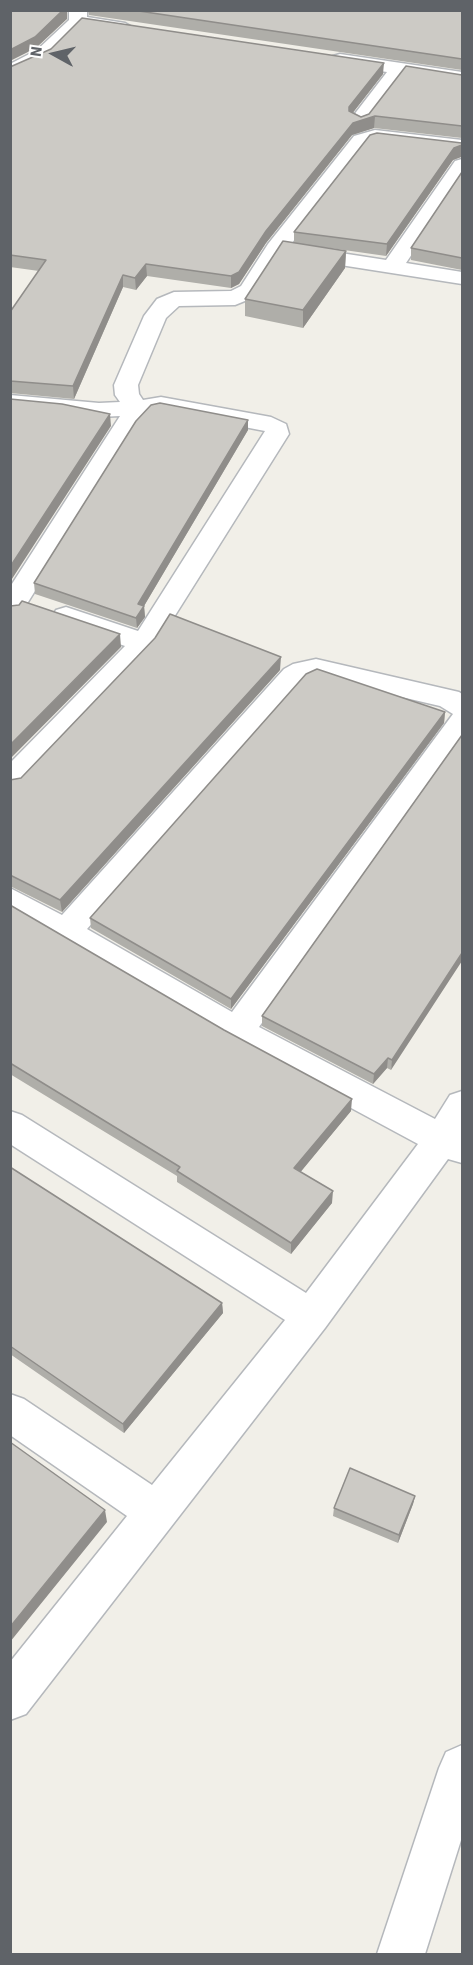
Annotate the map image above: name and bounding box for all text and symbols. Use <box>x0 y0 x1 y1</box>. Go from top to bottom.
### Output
north arrow <box>24 24 84 84</box>
text: N <box>25 45 48 58</box>

